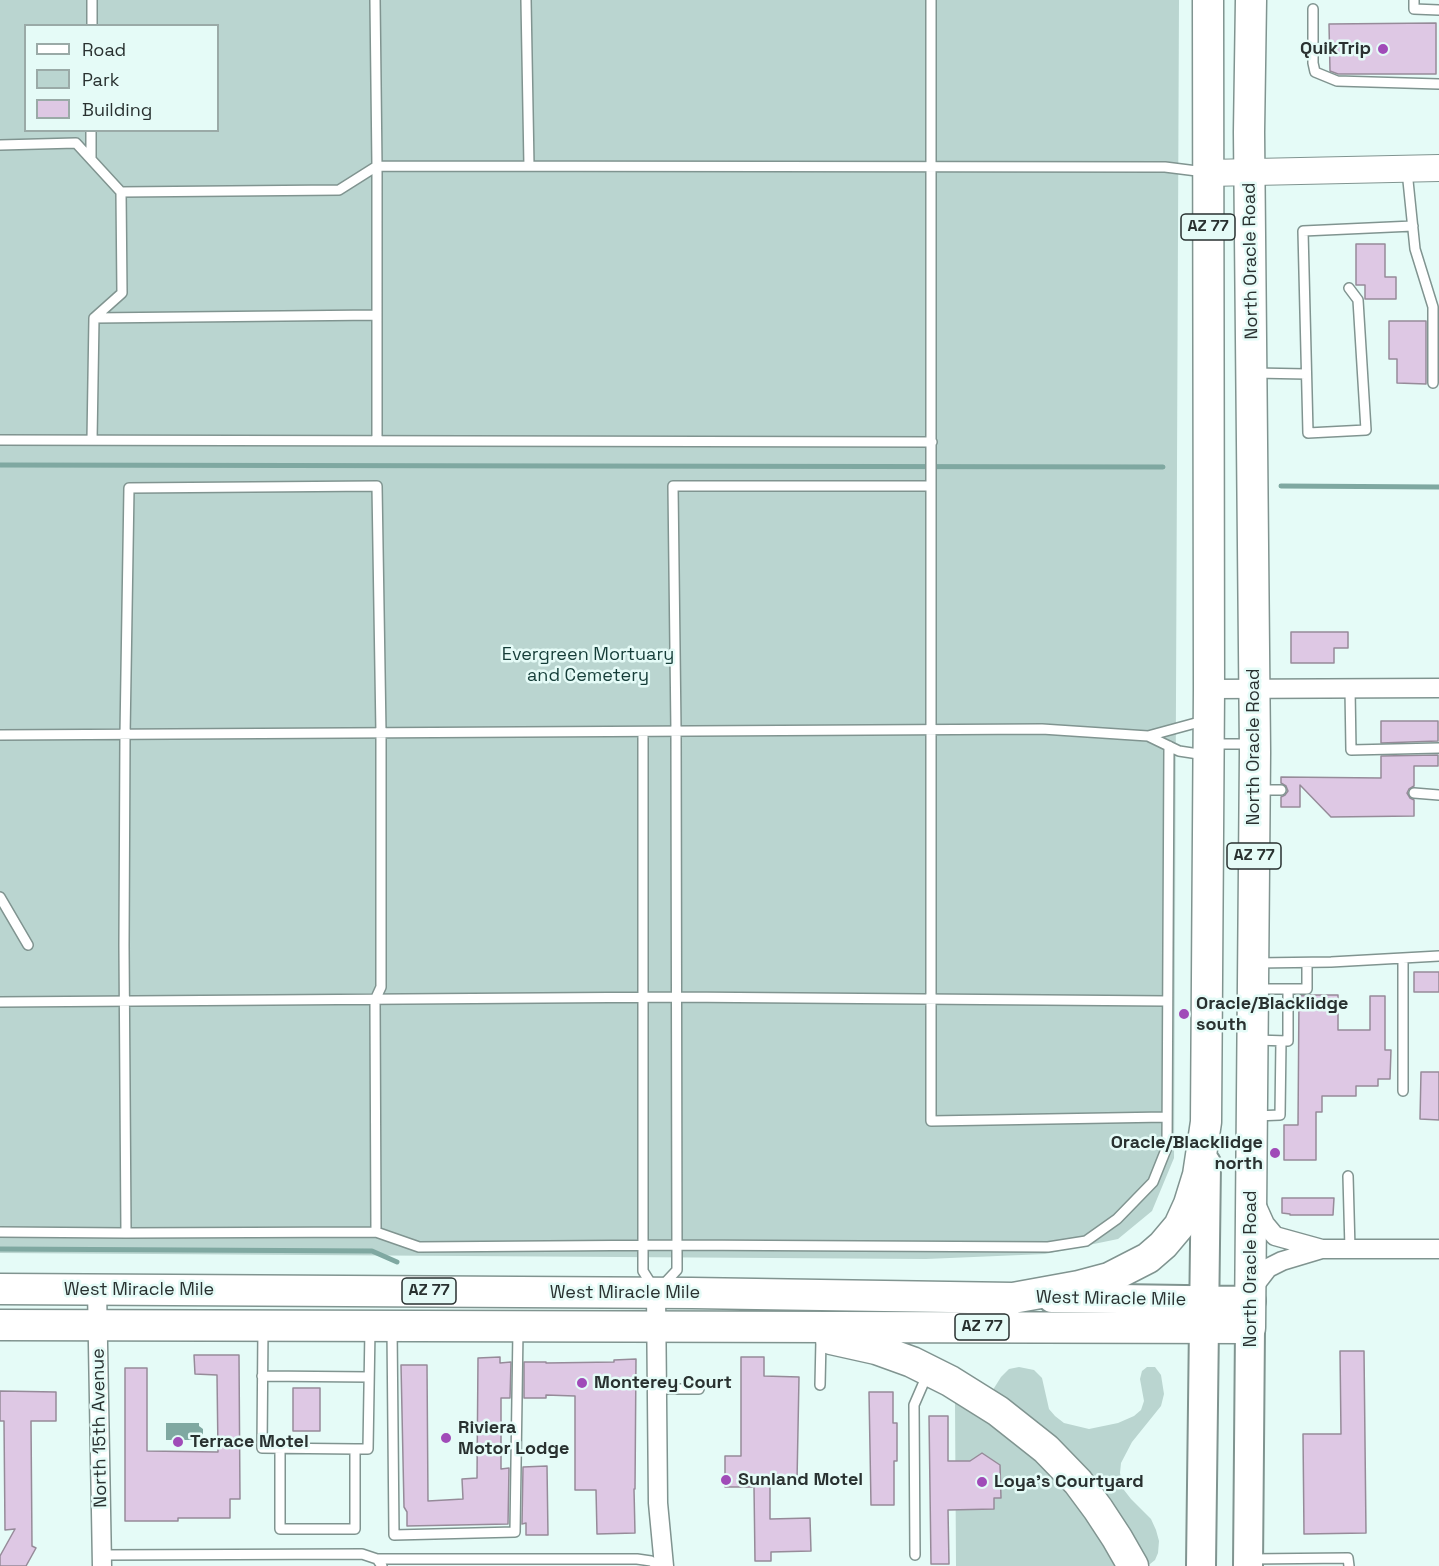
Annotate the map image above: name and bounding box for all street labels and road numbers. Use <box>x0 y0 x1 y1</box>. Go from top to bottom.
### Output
street label: North Oracle Road <box>1239 182 1263 340</box>
road number: AZ 77 <box>1181 214 1235 240</box>
street label: North Oracle Road <box>1243 668 1265 826</box>
road number: AZ 77 <box>1227 843 1281 869</box>
street label: North Oracle Road <box>1240 1190 1262 1348</box>
road number: AZ 77 <box>402 1278 456 1304</box>
street label: West Miracle Mile <box>64 1279 214 1301</box>
street label: West Miracle Mile <box>550 1282 700 1304</box>
street label: West Miracle Mile <box>1036 1287 1186 1311</box>
road number: AZ 77 <box>955 1314 1009 1340</box>
street label: North 15th Avenue <box>88 1348 112 1508</box>

